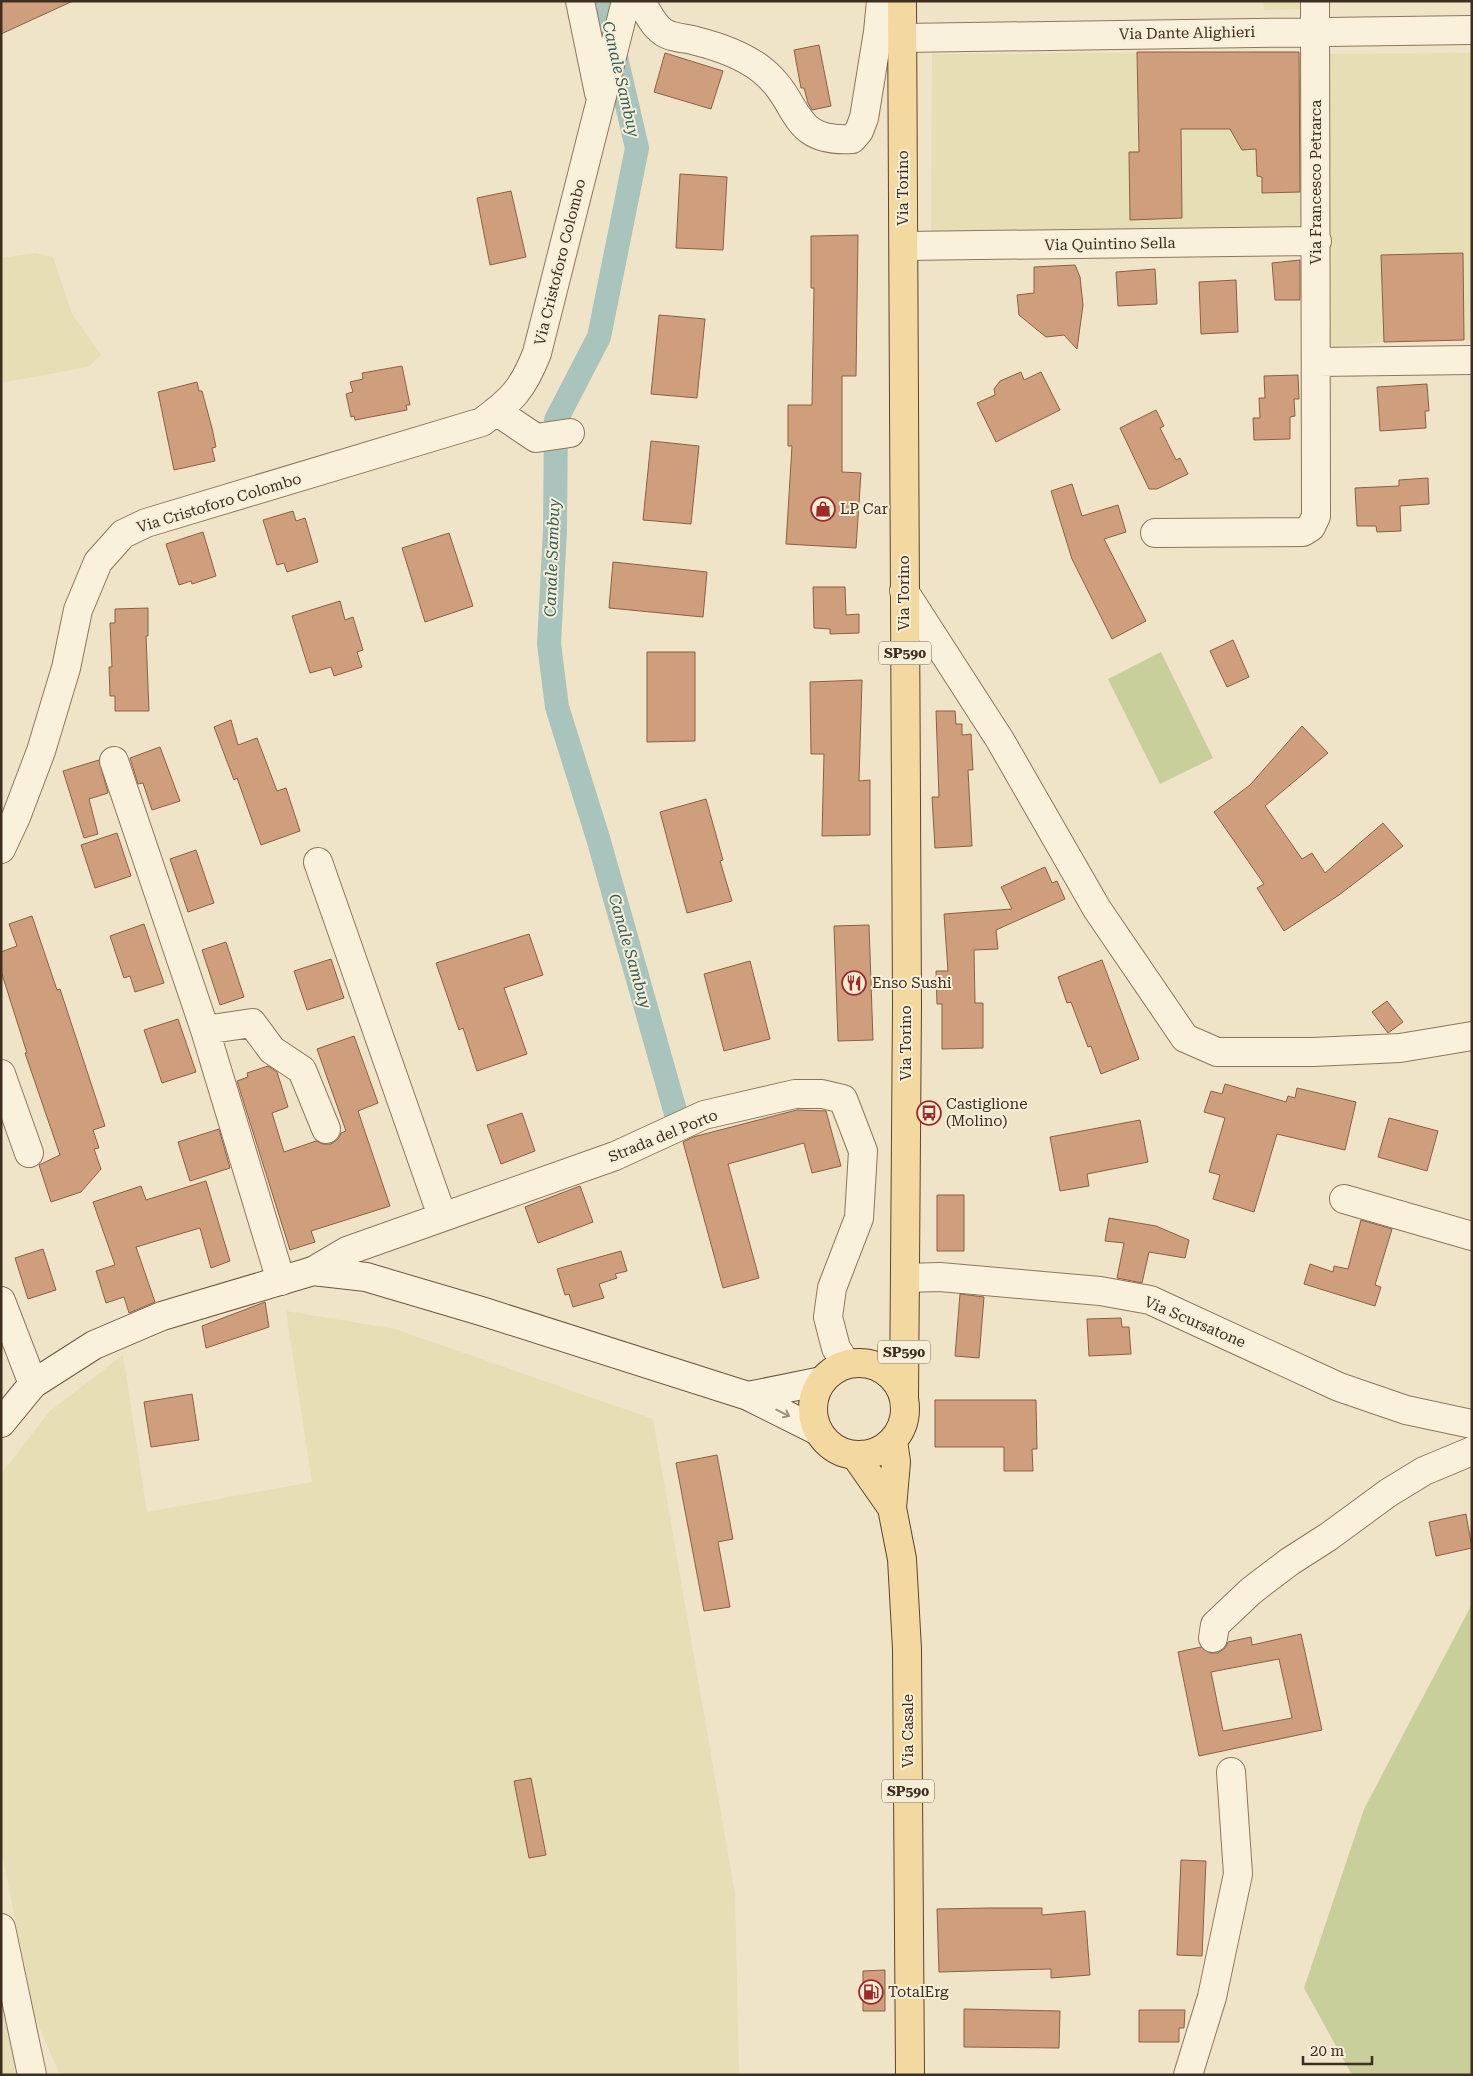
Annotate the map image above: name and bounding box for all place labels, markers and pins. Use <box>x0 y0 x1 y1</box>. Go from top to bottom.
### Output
shop icon: LP Car <box>810 496 836 522</box>
place label: LP Car <box>840 500 888 518</box>
restaurant icon: Enso Sushi <box>841 970 867 996</box>
place label: Enso Sushi <box>872 974 952 992</box>
place label: Castiglione (Molino) <box>946 1095 1027 1130</box>
bus stop icon: Castiglione (Molino) <box>916 1100 942 1126</box>
fuel station icon: TotalErg <box>858 1979 884 2005</box>
place label: TotalErg <box>888 1983 949 2001</box>

